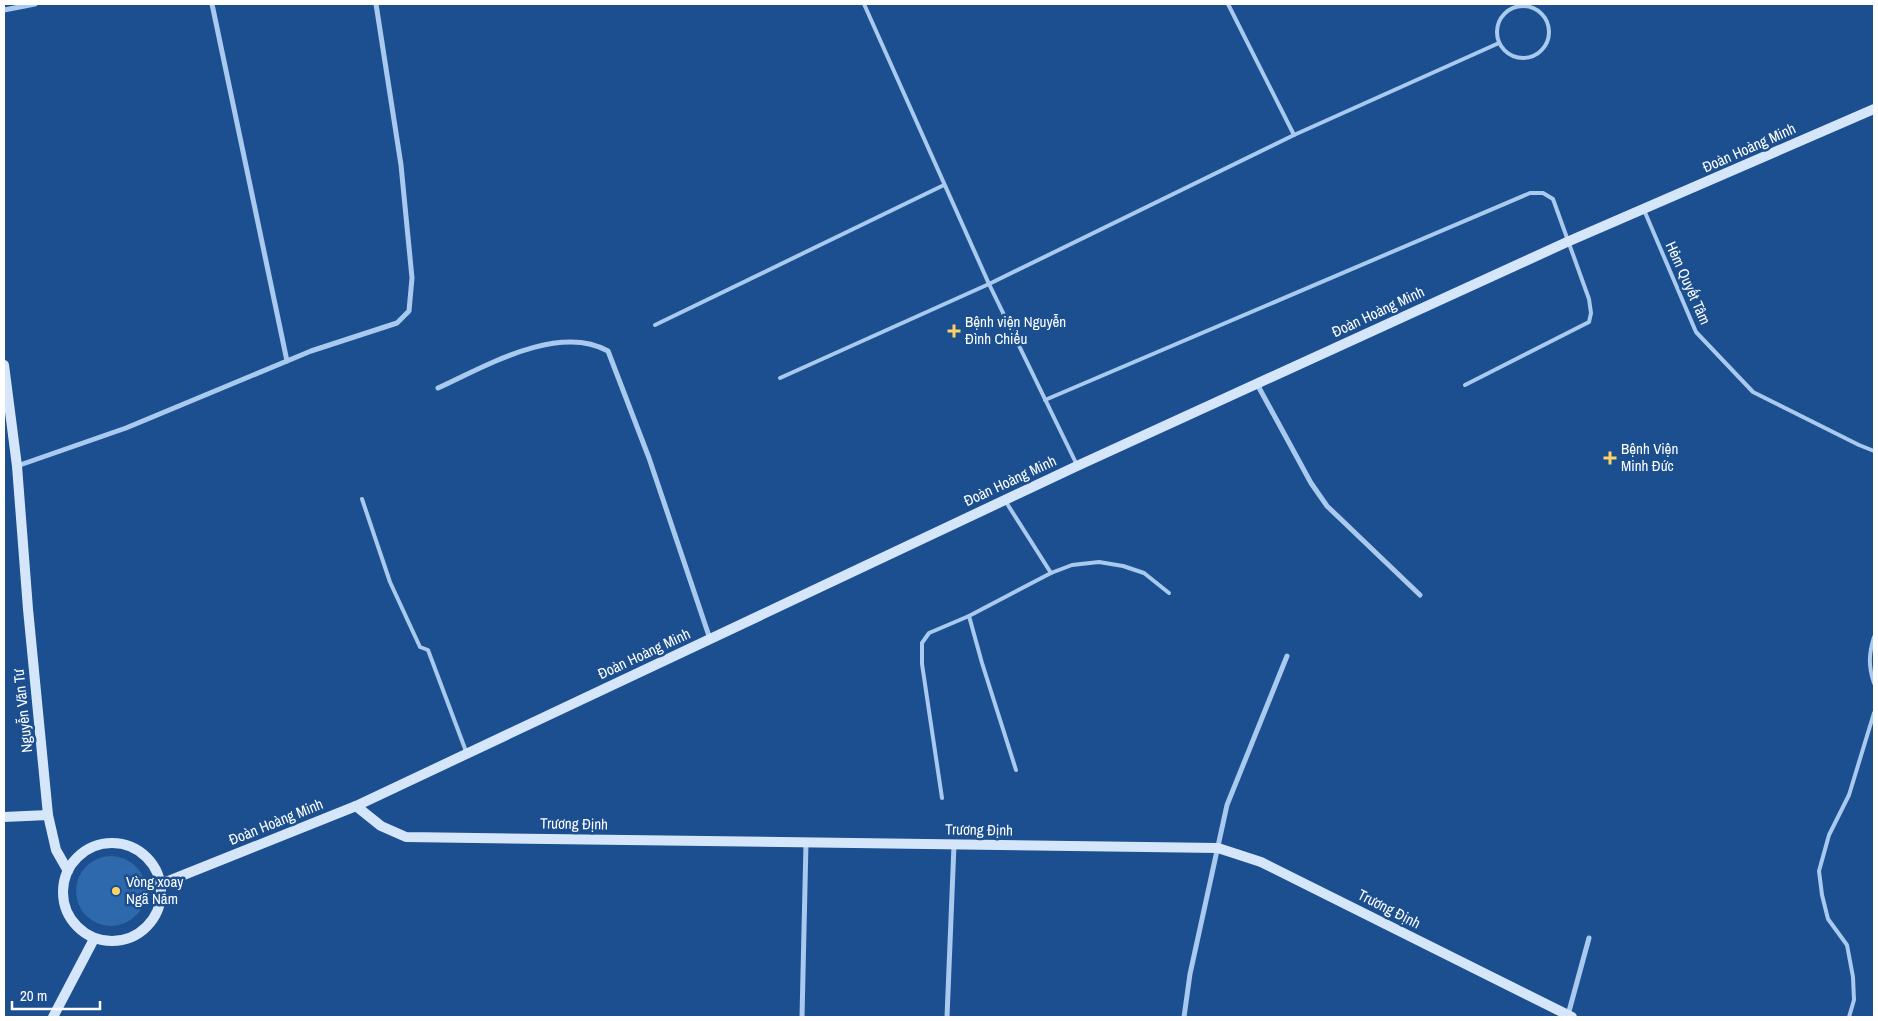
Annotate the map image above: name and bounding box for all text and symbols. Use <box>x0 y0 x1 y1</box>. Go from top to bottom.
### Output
street label: Đoàn Hoàng Minh <box>1699 118 1799 177</box>
street label: Hẻm Quyết Tâm <box>1661 238 1716 328</box>
street label: Đoàn Hoàng Minh <box>1328 281 1427 342</box>
place label: Bệnh viện Nguyễn Đình Chiểu <box>965 311 1066 349</box>
marker: Bệnh viện Nguyễn Đình Chiểu <box>947 324 961 338</box>
place label: Bệnh Viện Minh Đức <box>1621 438 1678 476</box>
street label: Đoàn Hoàng Minh <box>960 450 1059 511</box>
marker: Bệnh Viện Minh Đức <box>1603 451 1617 465</box>
street label: Đoàn Hoàng Minh <box>594 623 693 684</box>
street label: Nguyễn Văn Tư <box>8 667 37 754</box>
street label: Đoàn Hoàng Minh <box>226 793 326 850</box>
street label: Trương Định <box>540 812 608 835</box>
street label: Trương Định <box>945 818 1013 841</box>
place label: Vòng xoay Ngã Năm <box>126 871 184 909</box>
street label: Trương Định <box>1354 884 1424 933</box>
marker: Vòng xoay Ngã Năm <box>110 885 122 897</box>
scale bar <box>12 978 100 1010</box>
text: 20 m <box>20 985 47 1006</box>

